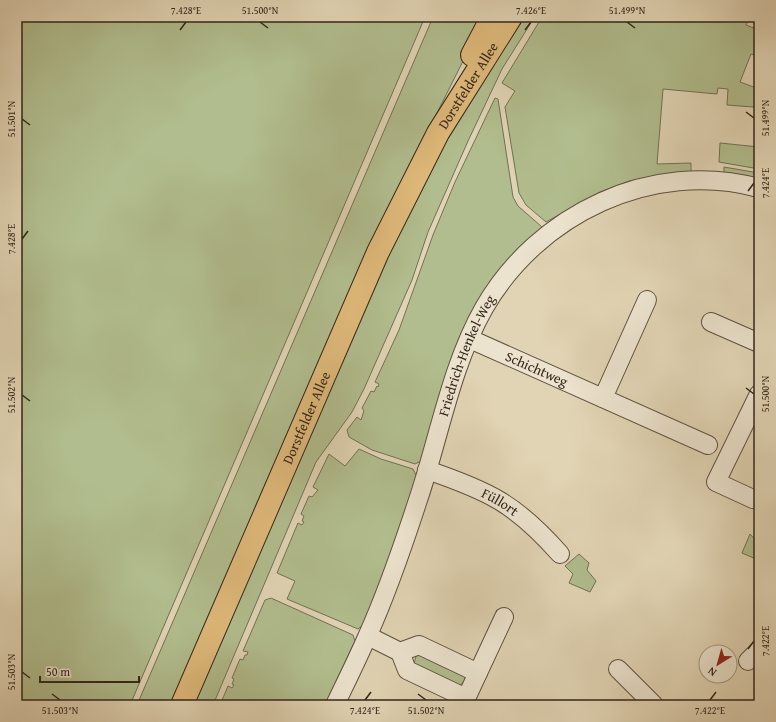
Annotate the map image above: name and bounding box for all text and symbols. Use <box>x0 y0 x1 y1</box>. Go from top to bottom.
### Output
text: 7.428°E <box>171 3 201 18</box>
text: 51.500°N <box>242 3 279 18</box>
text: 7.426°E <box>516 3 546 18</box>
text: 51.499°N <box>609 3 646 18</box>
street label: Dorstfelder Allee <box>433 38 503 133</box>
text: 51.499°N <box>758 99 773 136</box>
text: 51.501°N <box>4 100 19 137</box>
text: 7.424°E <box>758 168 773 198</box>
text: 7.428°E <box>4 224 19 254</box>
street label: Friedrich-Henkel-Weg <box>433 291 500 419</box>
street label: Schichtweg <box>502 346 571 391</box>
street label: Dorstfelder Allee <box>277 368 335 467</box>
text: 51.500°N <box>758 375 773 412</box>
text: 51.502°N <box>4 376 19 413</box>
street label: Füllort <box>478 483 523 521</box>
text: 7.422°E <box>758 626 773 656</box>
north arrow <box>698 644 738 684</box>
text: 51.503°N <box>4 653 19 690</box>
scale bar <box>40 658 139 684</box>
text: 50 m <box>46 663 70 680</box>
text: N <box>704 663 720 681</box>
text: 51.503°N <box>42 703 79 718</box>
text: 7.424°E <box>350 703 380 718</box>
text: 51.502°N <box>408 703 445 718</box>
text: 7.422°E <box>695 703 725 718</box>

